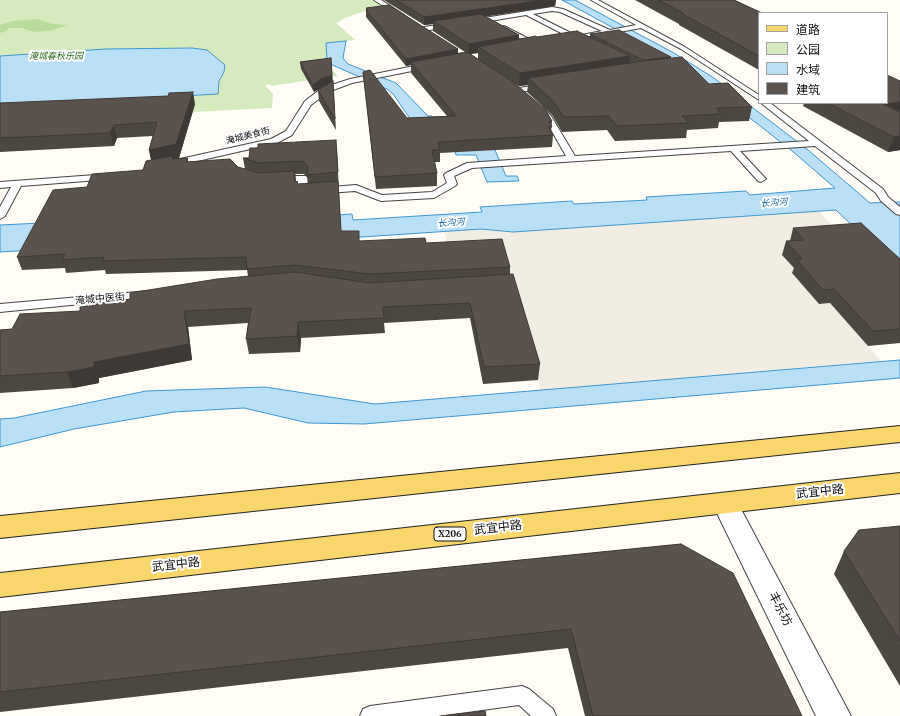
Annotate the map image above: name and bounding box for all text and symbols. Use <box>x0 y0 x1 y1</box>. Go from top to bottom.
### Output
legend <box>758 12 888 104</box>
text: 道路 <box>796 22 820 37</box>
text: 公园 <box>796 42 820 57</box>
park label: 淹城春秋乐园 <box>29 51 83 61</box>
text: 水域 <box>796 62 820 77</box>
text: 建筑 <box>796 82 820 97</box>
street label: 淹城美食街 <box>225 125 271 147</box>
water label: 长沟河 <box>760 197 788 209</box>
water label: 长沟河 <box>437 217 465 229</box>
street label: 淹城中医街 <box>75 291 125 307</box>
street label: 武宜中路 <box>795 482 845 502</box>
street label: 武宜中路 <box>473 518 523 538</box>
road number: X206 <box>434 527 466 541</box>
street label: 武宜中路 <box>151 555 201 575</box>
street label: 丰乐坊 <box>765 590 795 628</box>

